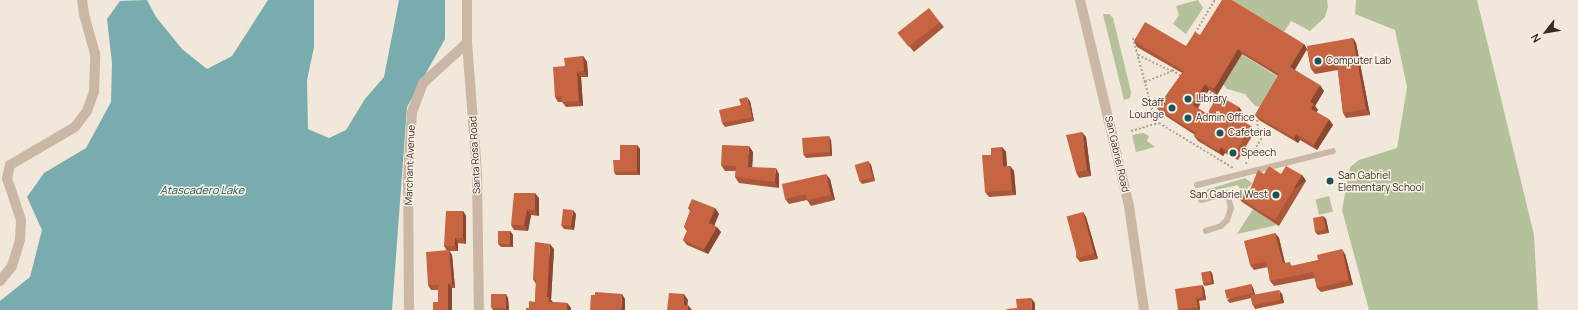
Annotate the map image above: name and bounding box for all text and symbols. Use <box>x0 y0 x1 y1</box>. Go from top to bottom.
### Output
north arrow <box>1526 12 1566 52</box>
text: N <box>1527 31 1544 46</box>
place label: Computer Lab <box>1326 55 1391 67</box>
marker: Computer Lab <box>1313 56 1323 66</box>
place label: Library <box>1196 93 1227 105</box>
marker: Library <box>1183 94 1193 104</box>
place label: Staff Lounge <box>1129 96 1164 120</box>
marker: Staff Lounge <box>1167 103 1177 113</box>
place label: Admin Office <box>1196 112 1255 124</box>
marker: Admin Office <box>1183 113 1193 123</box>
street label: San Gabriel Road <box>1102 115 1132 193</box>
street label: Santa Rosa Road <box>467 116 483 194</box>
street label: Marchant Avenue <box>403 124 417 206</box>
place label: Cafeteria <box>1228 127 1271 139</box>
marker: Cafeteria <box>1215 128 1225 138</box>
place label: Speech <box>1241 147 1276 159</box>
marker: Speech <box>1228 148 1238 158</box>
place label: San Gabriel Elementary School <box>1338 169 1424 192</box>
marker: San Gabriel Elementary School <box>1325 176 1335 186</box>
water label: Atascadero Lake <box>160 183 244 197</box>
place label: San Gabriel West <box>1190 189 1268 201</box>
marker: San Gabriel West <box>1271 190 1281 200</box>

